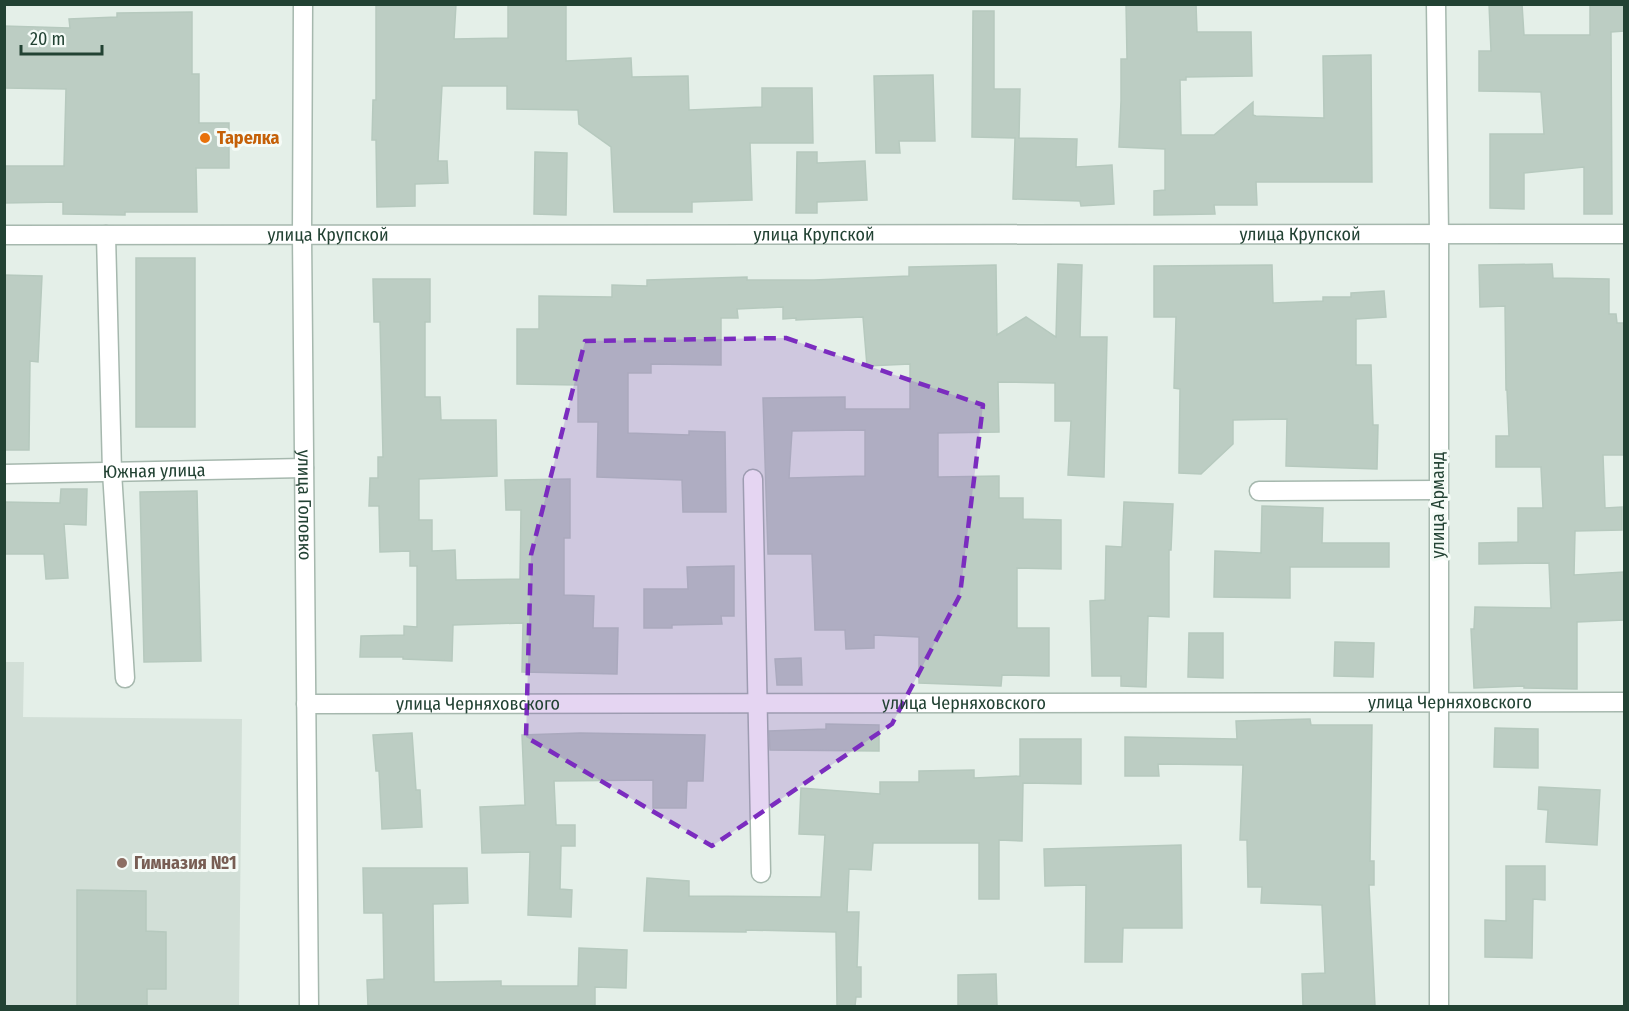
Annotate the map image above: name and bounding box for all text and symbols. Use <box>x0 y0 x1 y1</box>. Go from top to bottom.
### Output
scale bar <box>21 18 102 56</box>
text: 20 m <box>30 28 65 50</box>
place label: Тарелка <box>217 127 280 149</box>
marker: Тарелка <box>198 131 212 145</box>
street label: улица Крупской <box>753 223 875 246</box>
street label: улица Крупской <box>1239 223 1361 245</box>
street label: улица Крупской <box>267 224 389 246</box>
street label: улица Головко <box>293 450 316 560</box>
street label: улица Арманд <box>1427 452 1449 558</box>
street label: Южная улица <box>102 459 206 483</box>
street label: улица Черняховского <box>1368 691 1532 713</box>
street label: улица Черняховского <box>882 692 1046 714</box>
street label: улица Черняховского <box>396 693 560 715</box>
place label: Гимназия №1 <box>134 852 237 874</box>
marker: Гимназия №1 <box>115 856 129 870</box>

